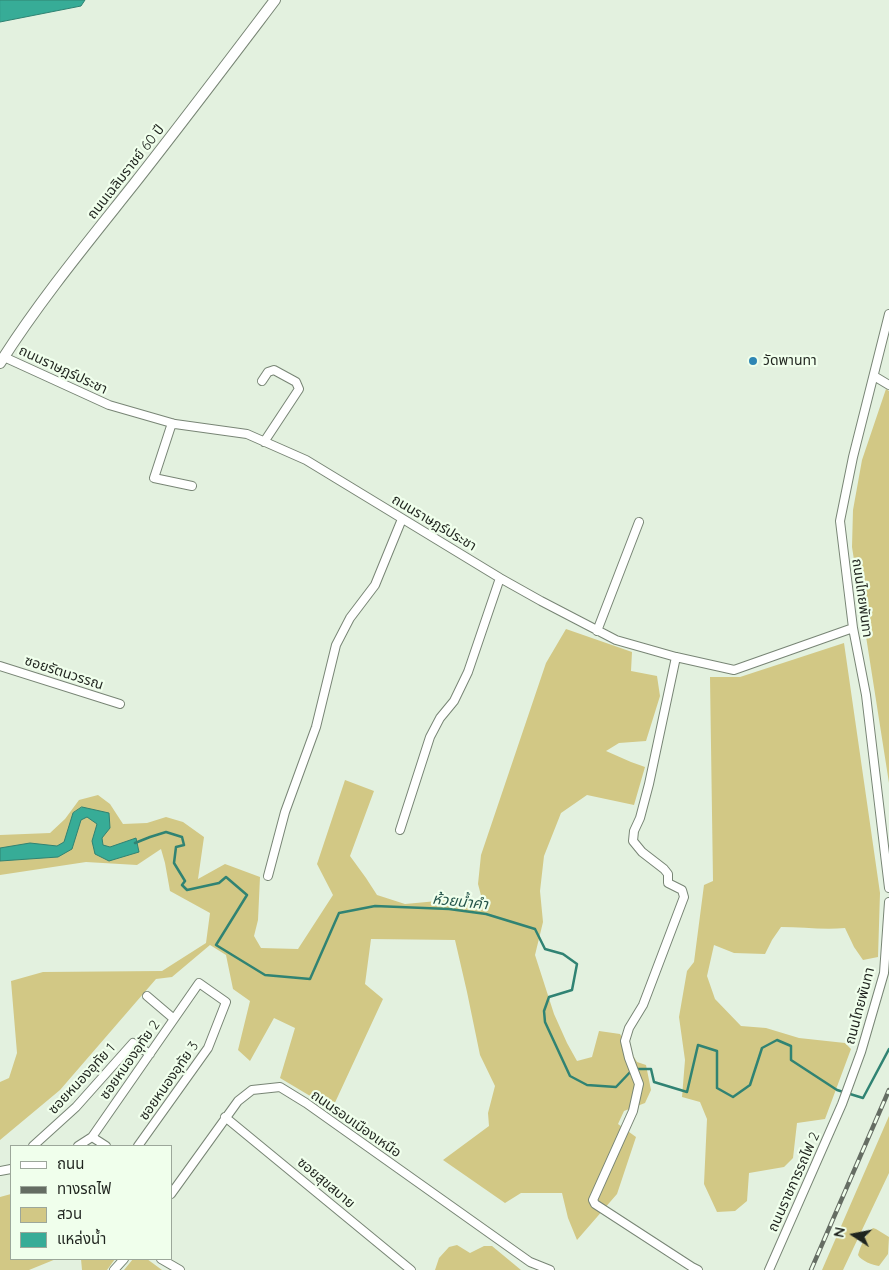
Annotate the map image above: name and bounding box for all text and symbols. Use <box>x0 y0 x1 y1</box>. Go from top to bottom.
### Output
street label: ถนนเฉลิมราชย์ 60 ปี <box>84 121 168 223</box>
street label: ถนนราษฎร์ประชา <box>16 342 110 398</box>
place label: วัดพานทา <box>763 353 817 369</box>
marker: วัดพานทา <box>747 355 759 367</box>
street label: ถนนราษฎร์ประชา <box>389 491 479 555</box>
street label: ถนนไทยพันทา <box>848 558 876 638</box>
street label: ซอยรัตนวรรณ <box>23 652 105 694</box>
water label: ห้วยน้ำคำ <box>431 890 489 914</box>
street label: ถนนไทยพันทา <box>842 966 878 1046</box>
street label: ซอยหนองอุทัย 2 <box>96 1017 164 1103</box>
street label: ซอยหนองอุทัย 3 <box>136 1038 202 1124</box>
street label: ซอยหนองอุทัย 1 <box>45 1040 119 1118</box>
street label: ถนนรอบเมืองเหนือ <box>308 1087 404 1161</box>
street label: ถนนราชการรถไฟ 2 <box>765 1130 823 1234</box>
legend <box>10 1145 172 1260</box>
text: ถนน <box>57 1154 84 1173</box>
street label: ซอยสุขสบาย <box>294 1154 358 1212</box>
text: ทางรถไฟ <box>57 1179 111 1198</box>
text: สวน <box>57 1204 82 1223</box>
north arrow <box>829 1210 879 1260</box>
text: N <box>829 1225 849 1239</box>
text: แหล่งน้ำ <box>57 1229 106 1248</box>

